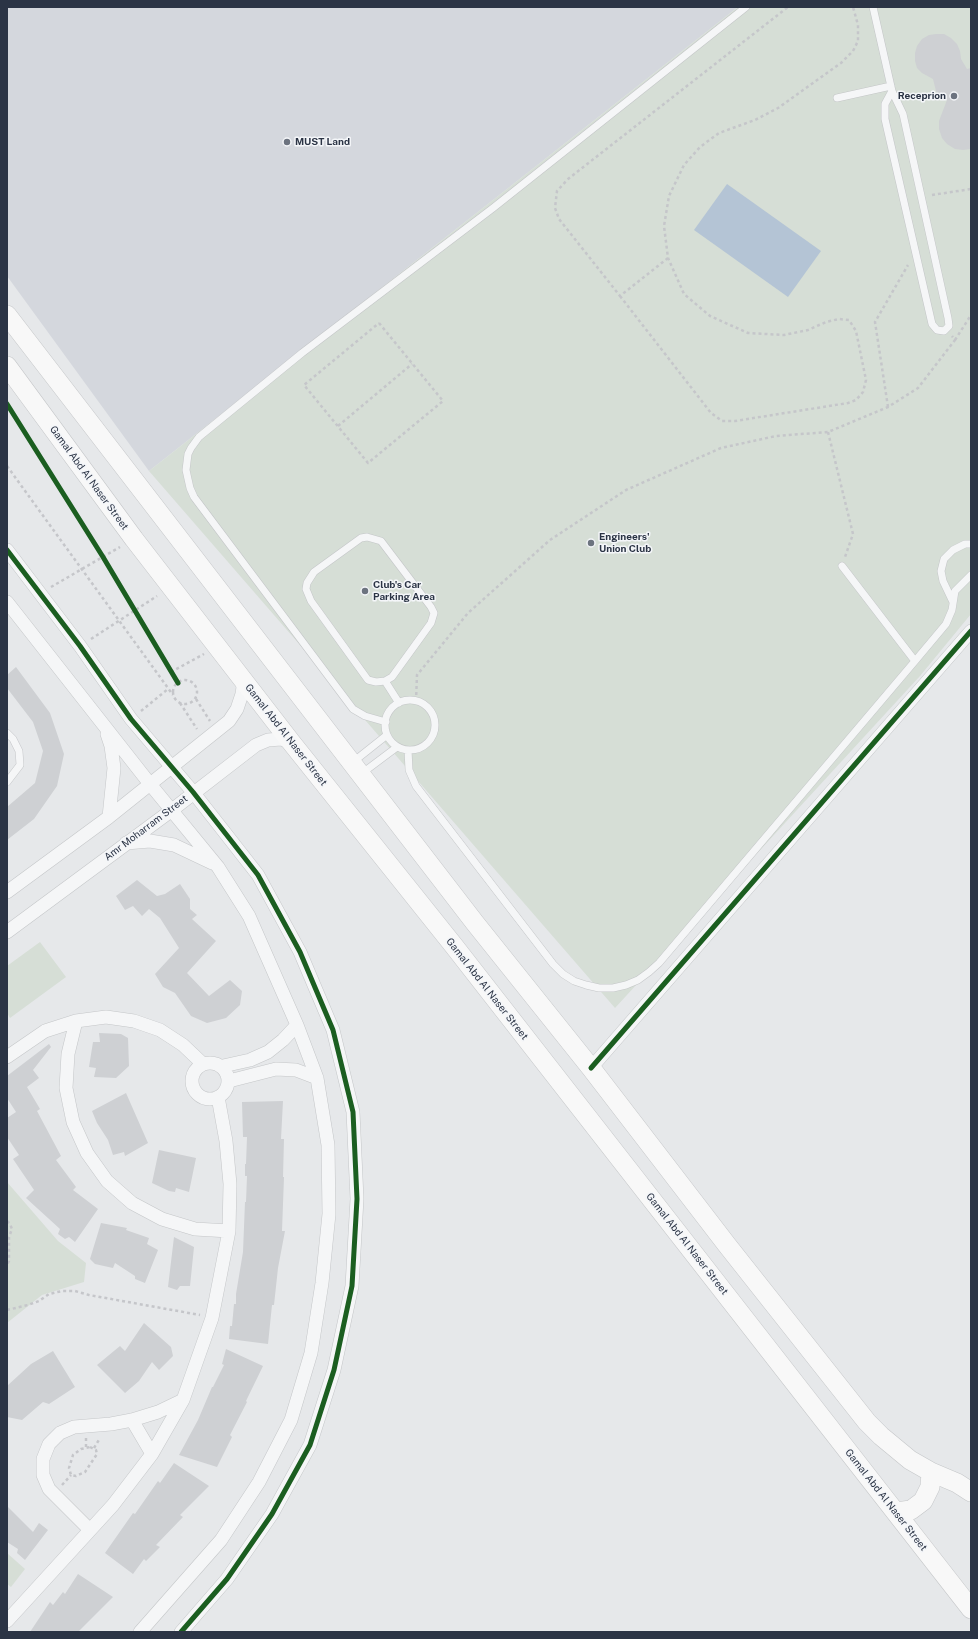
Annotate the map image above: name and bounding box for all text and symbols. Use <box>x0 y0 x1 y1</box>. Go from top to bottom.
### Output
place label: Receprion <box>898 90 946 102</box>
marker: Receprion <box>949 91 959 101</box>
place label: MUST Land <box>295 136 350 148</box>
marker: MUST Land <box>282 137 292 147</box>
street label: Gamal Abd Al Naser Street <box>47 424 131 532</box>
place label: Engineers' Union Club <box>599 531 651 554</box>
marker: Engineers' Union Club <box>586 538 596 548</box>
place label: Club's Car Parking Area <box>373 579 435 602</box>
marker: Club's Car Parking Area <box>360 586 370 596</box>
street label: Gamal Abd Al Naser Street <box>243 682 329 788</box>
street label: Amr Moharram Street <box>102 793 190 863</box>
street label: Gamal Abd Al Naser Street <box>444 936 530 1042</box>
street label: Gamal Abd Al Naser Street <box>644 1191 730 1297</box>
street label: Gamal Abd Al Naser Street <box>843 1447 929 1553</box>

